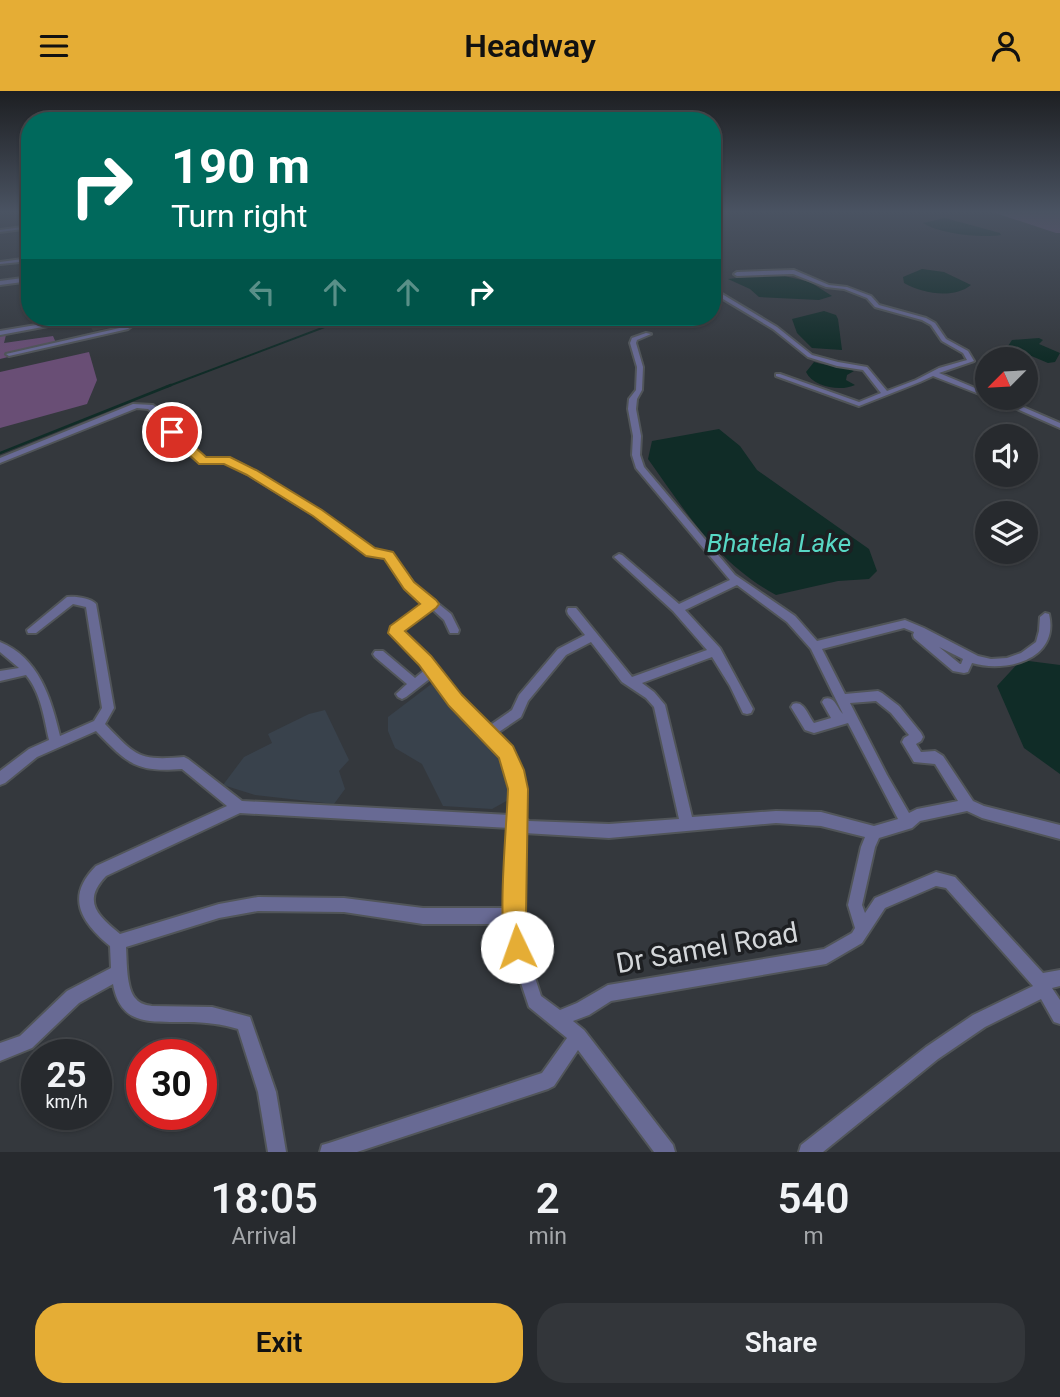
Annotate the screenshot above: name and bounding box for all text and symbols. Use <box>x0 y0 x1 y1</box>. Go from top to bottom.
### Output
icon: menu <box>35 27 73 65</box>
text: Headway <box>464 27 596 65</box>
icon: person <box>987 27 1025 65</box>
text: 190 m <box>171 138 310 195</box>
icon: right <box>56 140 147 231</box>
text: Turn right <box>171 197 307 235</box>
icon: left <box>243 273 281 311</box>
icon: ahead <box>316 273 354 311</box>
icon: ahead <box>389 273 427 311</box>
icon: right <box>462 273 500 311</box>
north arrow <box>975 347 1038 409</box>
map controls <box>975 347 1038 564</box>
pin <box>142 402 202 462</box>
icon: arrive <box>153 413 191 451</box>
button: sound <box>975 424 1038 487</box>
button: layers <box>975 501 1038 564</box>
water label: Bhatela Lake <box>707 528 851 558</box>
position arrow <box>480 910 554 984</box>
street label: Dr Samel Road <box>613 916 801 980</box>
speed limit sign: 30 <box>126 1039 217 1130</box>
text: 25 <box>46 1055 87 1096</box>
text: km/h <box>45 1091 88 1112</box>
text: 18:05 <box>211 1174 318 1223</box>
text: 2 <box>536 1174 560 1223</box>
text: 540 <box>777 1174 849 1223</box>
text: Arrival <box>232 1223 297 1250</box>
text: min <box>528 1223 567 1250</box>
text: m <box>803 1223 824 1250</box>
button: Exit <box>35 1303 523 1383</box>
button: Share <box>537 1303 1025 1383</box>

